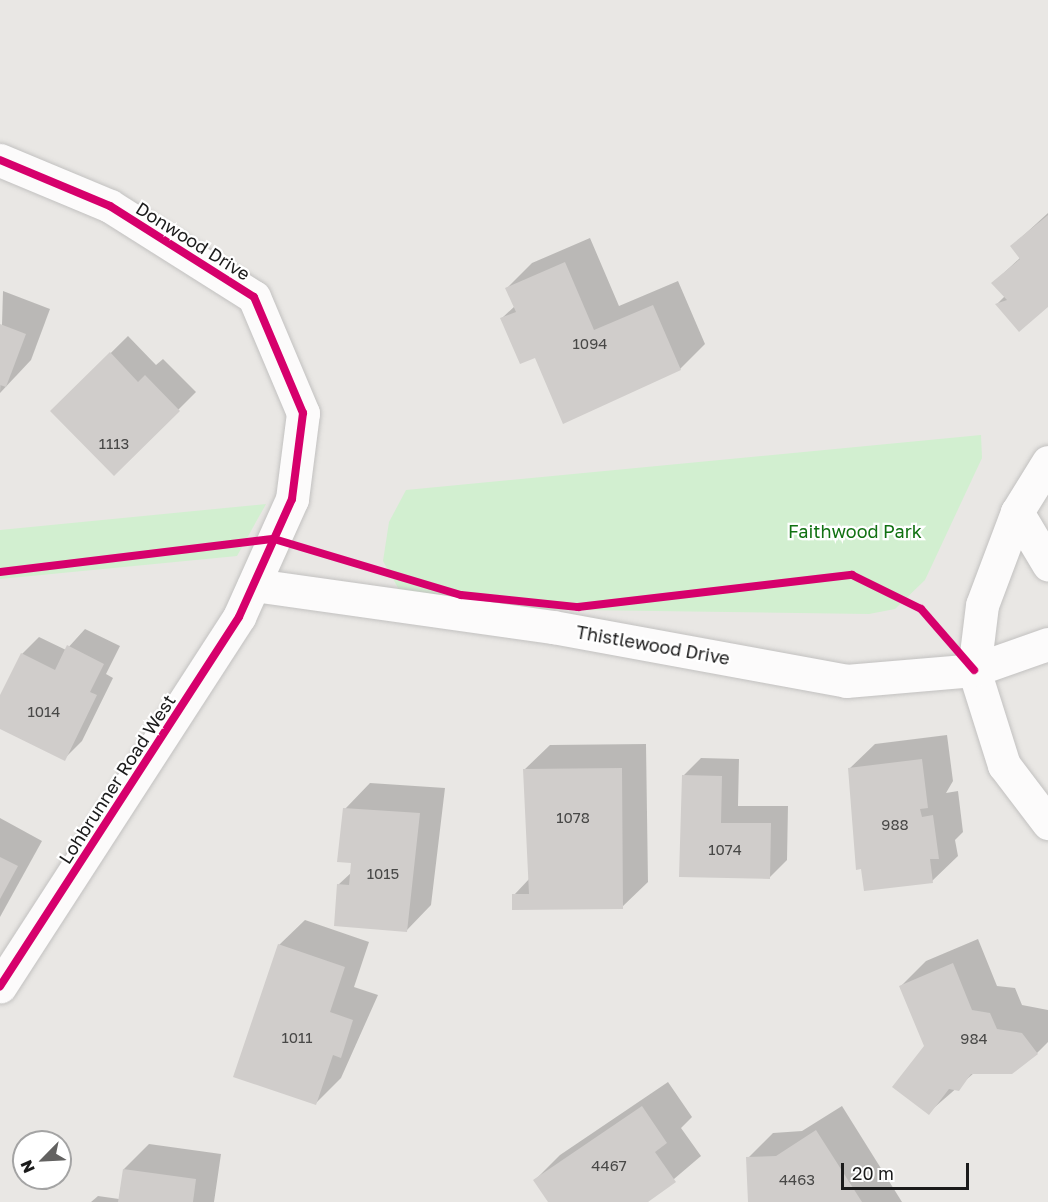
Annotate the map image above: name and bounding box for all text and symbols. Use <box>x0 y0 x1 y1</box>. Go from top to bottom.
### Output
street label: Donwood Drive <box>132 197 254 285</box>
house number: 1094 <box>573 335 607 353</box>
house number: 1113 <box>99 435 129 453</box>
park label: Faithwood Park <box>788 520 922 542</box>
street label: Thistlewood Drive <box>574 621 732 669</box>
street label: Lohbrunner Road West <box>54 690 180 868</box>
house number: 1014 <box>28 703 60 721</box>
house number: 1078 <box>556 809 590 827</box>
house number: 988 <box>881 816 909 834</box>
house number: 1074 <box>708 841 742 859</box>
house number: 1015 <box>367 865 399 883</box>
house number: 1011 <box>281 1029 313 1047</box>
house number: 984 <box>960 1030 988 1048</box>
north arrow <box>12 1130 72 1190</box>
scale bar <box>844 1151 972 1189</box>
text: N <box>16 1157 39 1176</box>
house number: 4467 <box>591 1157 627 1175</box>
text: 20 m <box>852 1162 894 1184</box>
house number: 4463 <box>779 1171 815 1189</box>

